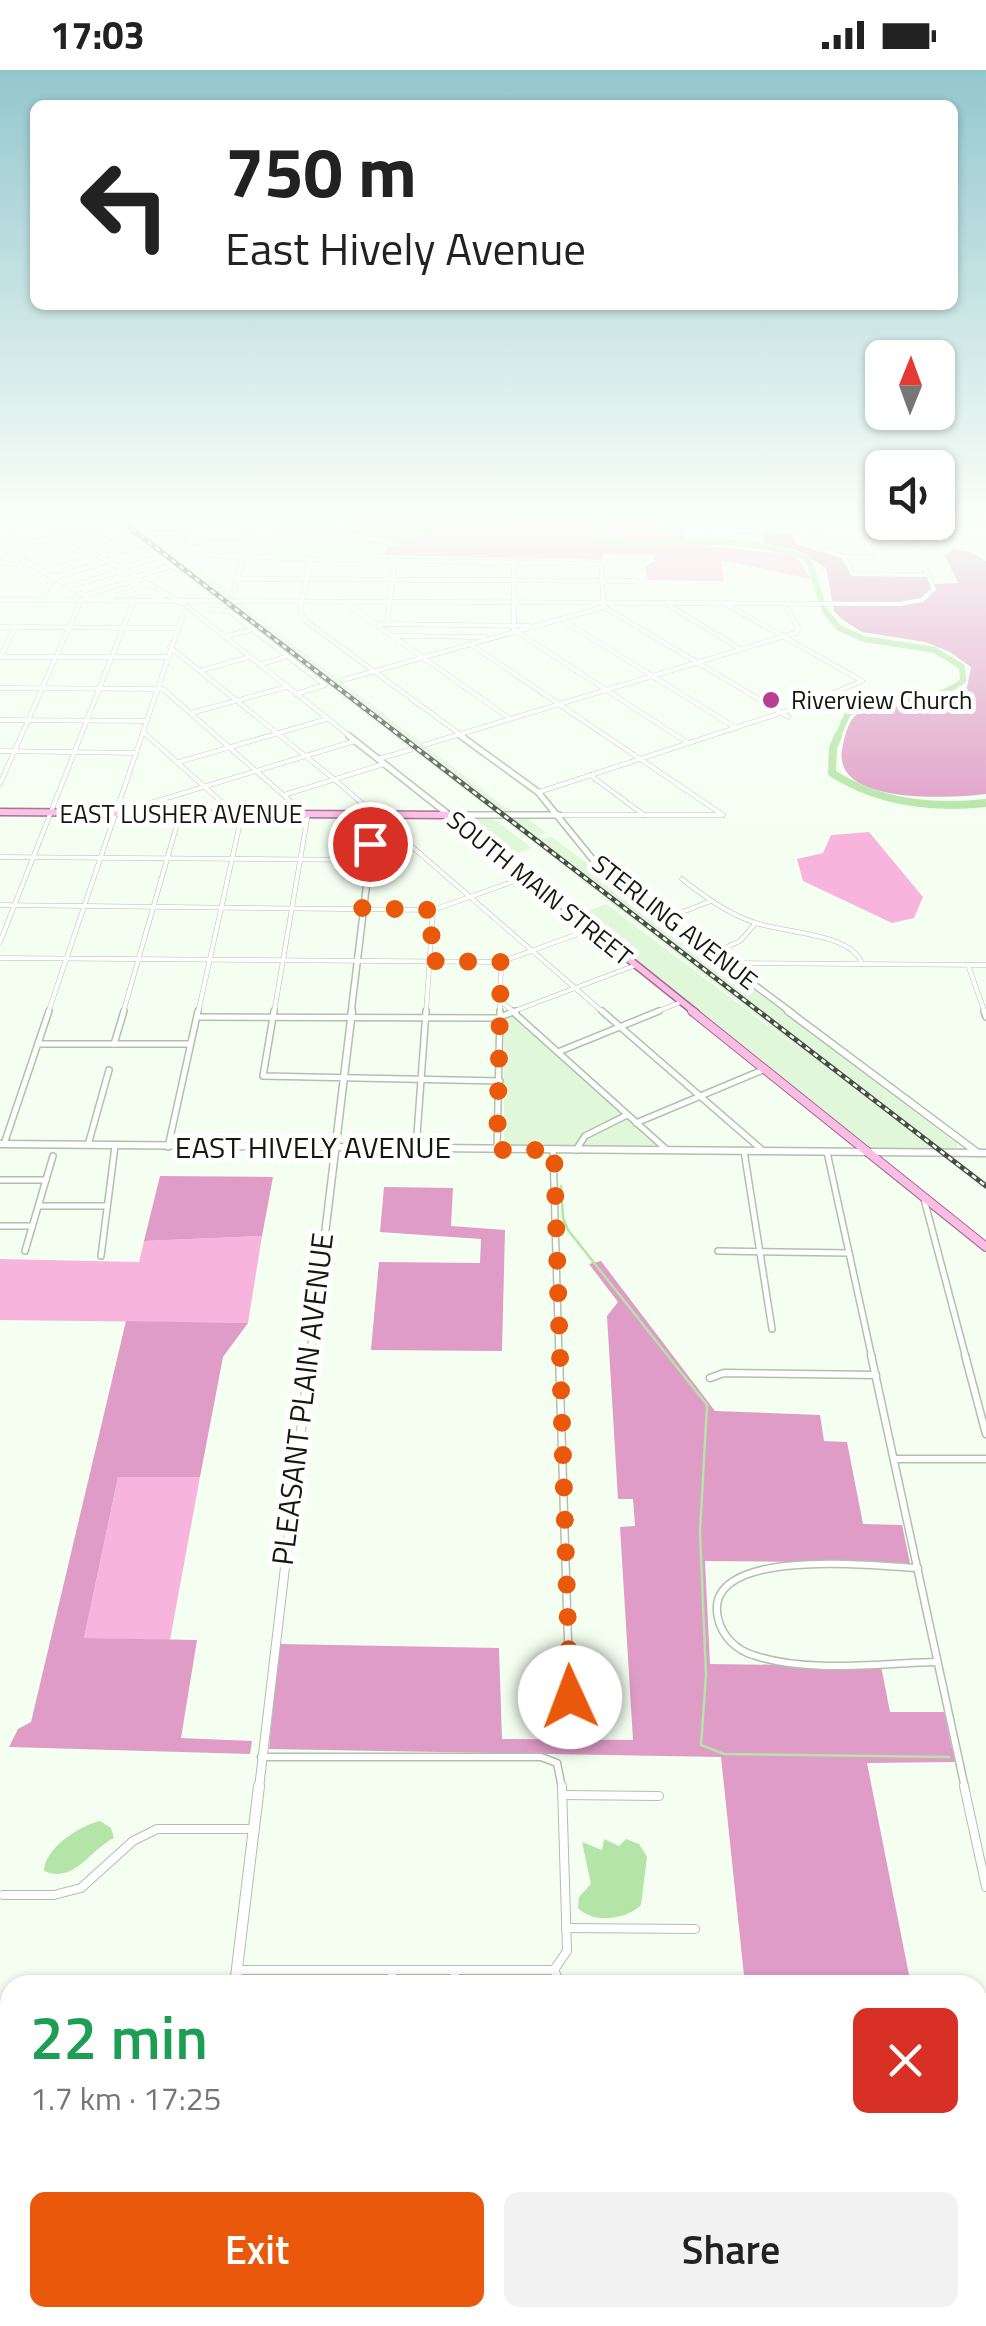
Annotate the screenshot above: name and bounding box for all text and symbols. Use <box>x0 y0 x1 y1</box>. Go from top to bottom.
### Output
text: 17:03 <box>50 6 145 64</box>
text: 750 m <box>225 118 417 224</box>
icon: left <box>60 140 190 270</box>
text: East Hively Avenue <box>225 214 586 282</box>
north arrow <box>865 340 955 430</box>
map controls <box>865 340 955 540</box>
button: sound <box>865 450 955 540</box>
place label: Riverview Church <box>791 681 973 719</box>
marker: Riverview Church <box>760 689 782 711</box>
street label: EAST LUSHER AVENUE <box>59 795 303 833</box>
street label: SOUTH MAIN STREET <box>439 801 641 975</box>
pin <box>328 802 413 887</box>
icon: arrive <box>343 817 398 872</box>
street label: STERLING AVENUE <box>584 845 766 999</box>
street label: EAST HIVELY AVENUE <box>175 1124 451 1170</box>
street label: PLEASANT PLAIN AVENUE <box>259 1230 345 1568</box>
position arrow <box>518 1645 622 1749</box>
text: 22 min <box>30 1991 208 2082</box>
button: close <box>853 2008 958 2113</box>
text: 1.7 km · 17:25 <box>30 2074 222 2122</box>
button: Exit <box>30 2192 484 2307</box>
button: Share <box>504 2192 958 2307</box>

